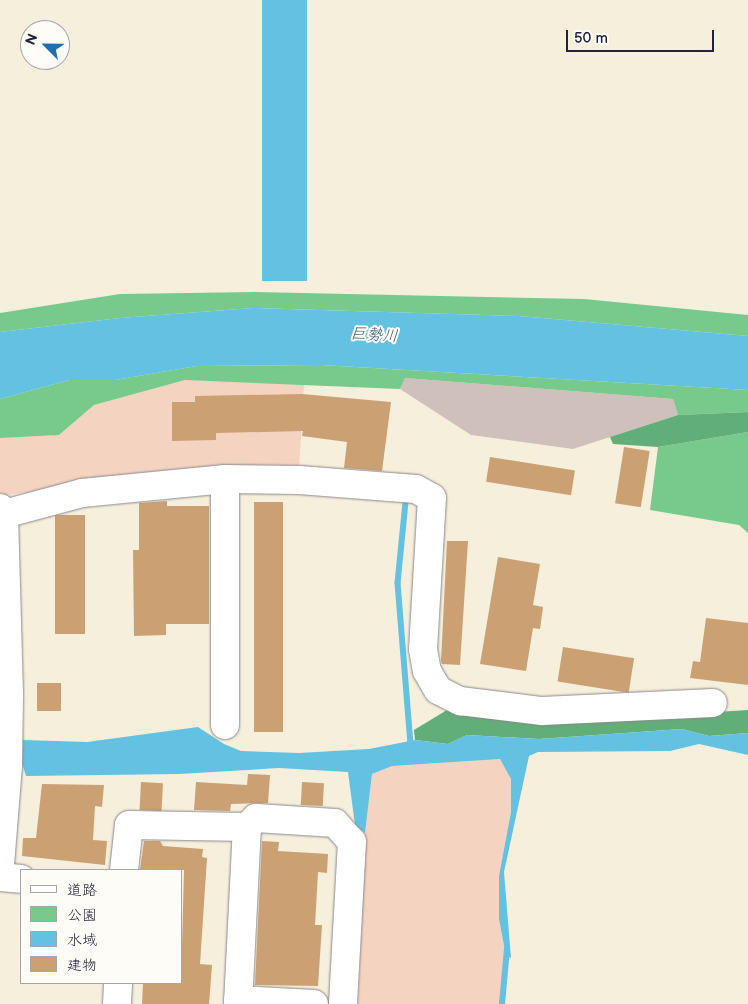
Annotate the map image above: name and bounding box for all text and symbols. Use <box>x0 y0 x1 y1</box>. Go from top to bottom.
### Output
north arrow <box>20 20 70 70</box>
scale bar <box>568 20 716 52</box>
text: 50 m <box>574 29 608 48</box>
text: N <box>22 31 42 48</box>
water label: 巨勢川 <box>349 325 399 347</box>
legend <box>20 869 182 984</box>
text: 道路 <box>67 881 97 900</box>
text: 公園 <box>67 906 97 925</box>
text: 水域 <box>67 931 97 950</box>
text: 建物 <box>67 956 97 975</box>

